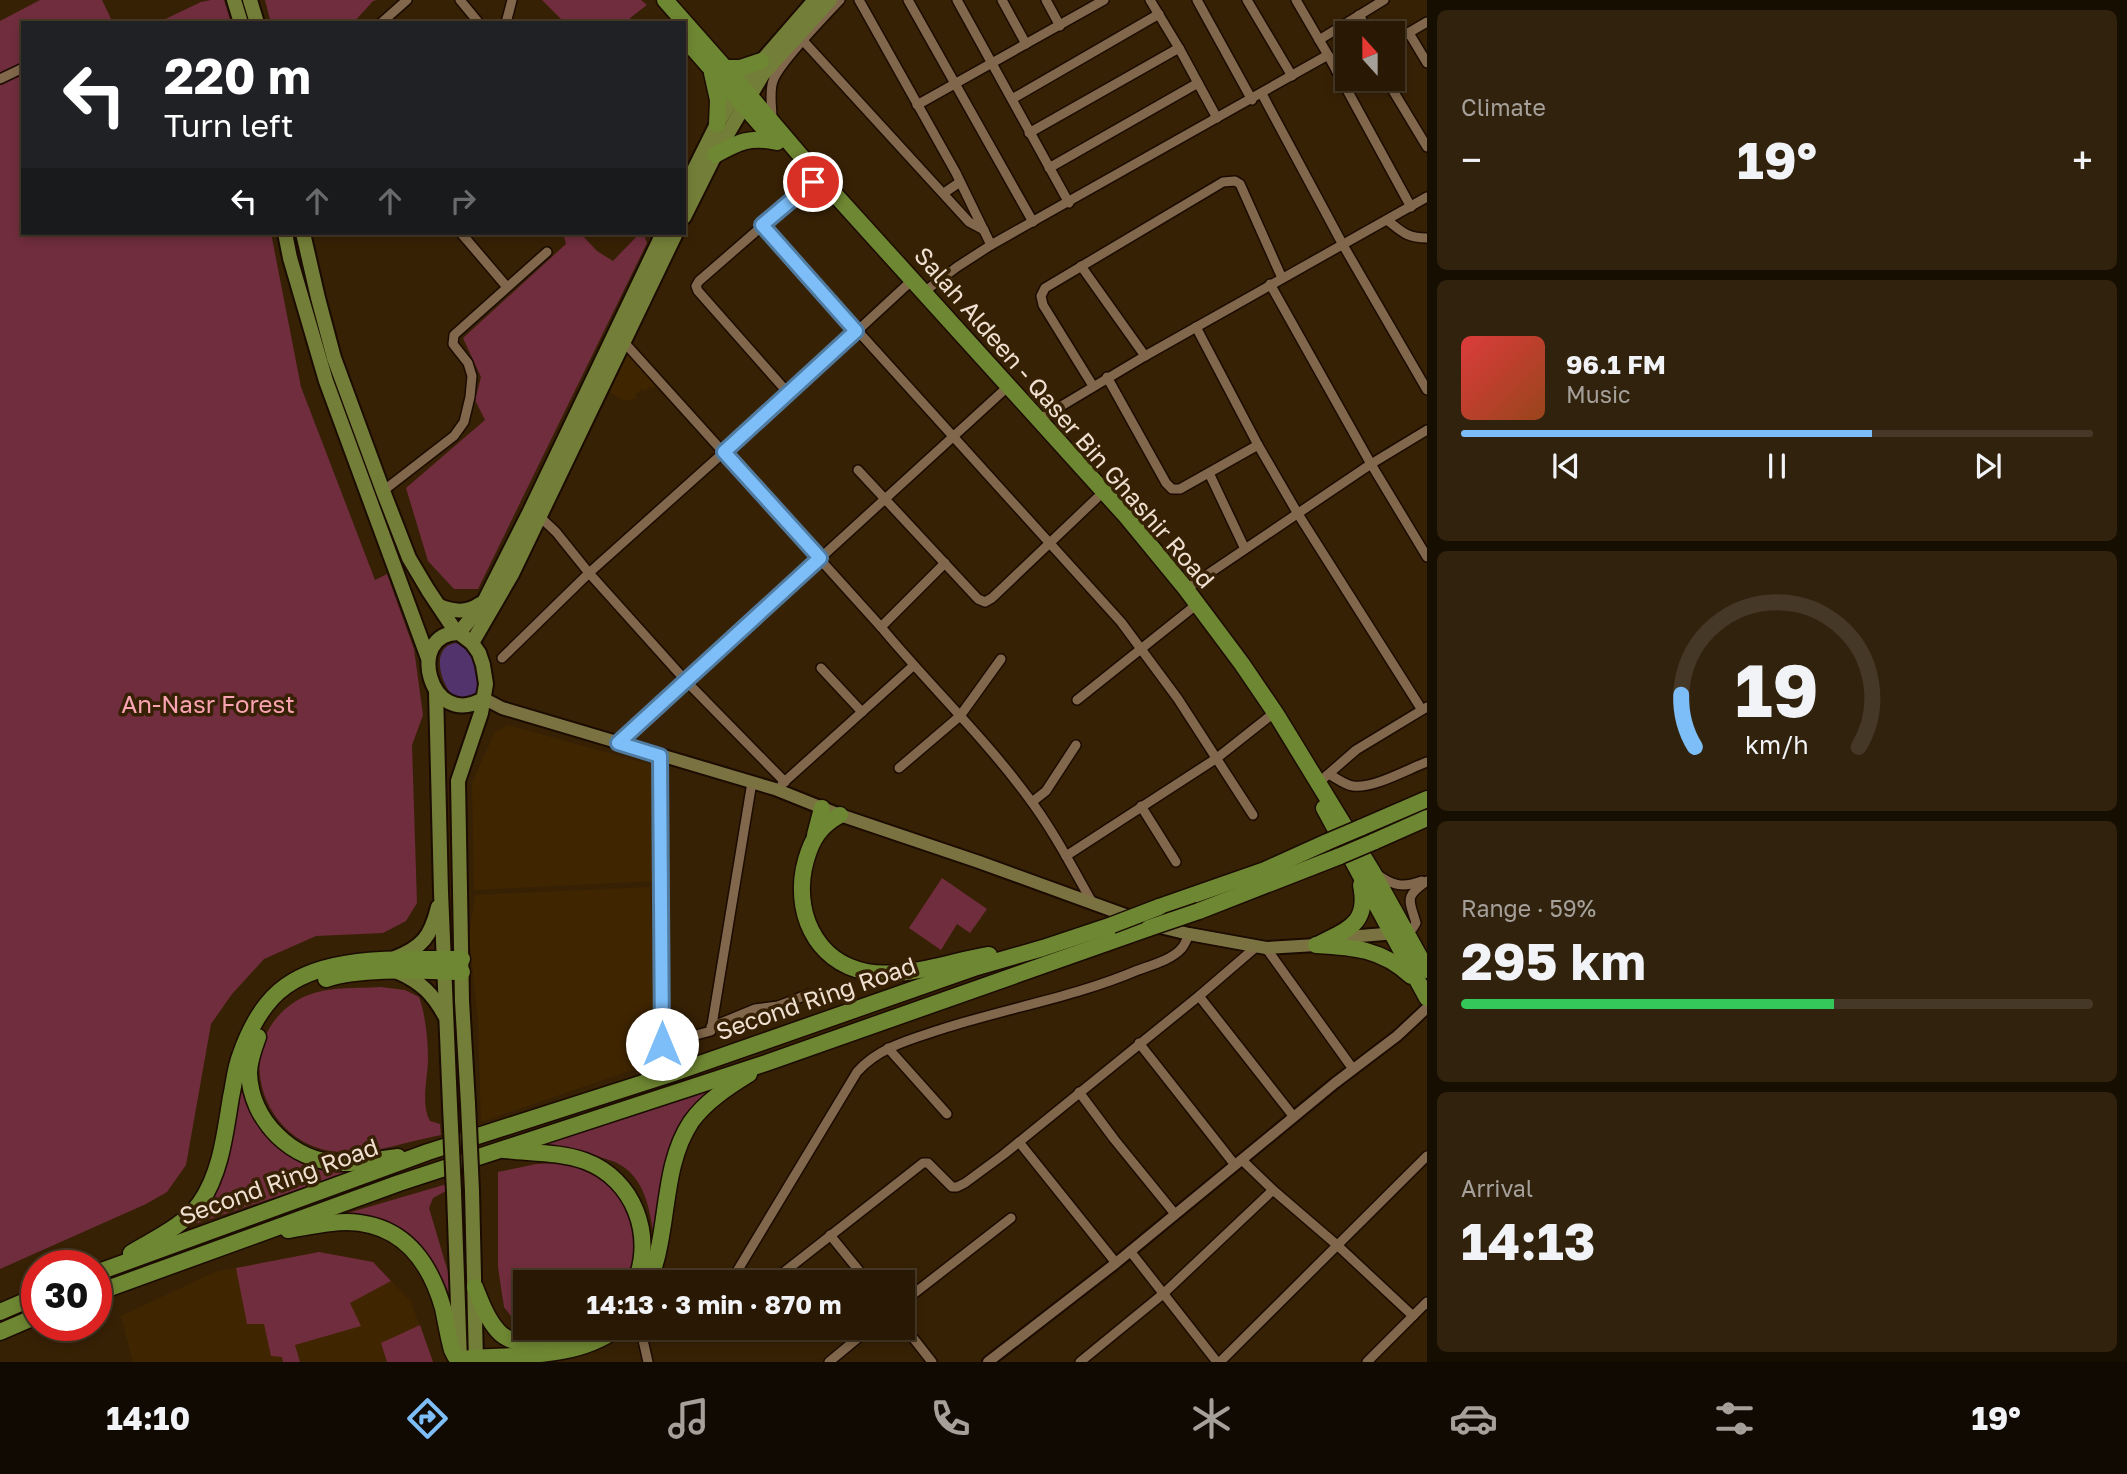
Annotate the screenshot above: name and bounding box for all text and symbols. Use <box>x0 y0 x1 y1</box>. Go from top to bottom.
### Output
north arrow <box>1335 21 1405 91</box>
map controls <box>1335 21 1405 91</box>
text: 220 m <box>164 46 311 105</box>
icon: left <box>49 49 140 140</box>
text: Climate <box>1461 93 1546 121</box>
text: Turn left <box>164 106 293 144</box>
text: 19° <box>1737 128 1817 190</box>
text: − <box>1461 137 1482 182</box>
text: + <box>2072 137 2093 182</box>
pin <box>783 152 843 212</box>
icon: arrive <box>794 163 832 201</box>
icon: left <box>225 182 263 220</box>
icon: ahead <box>298 182 336 220</box>
icon: ahead <box>371 182 409 220</box>
icon: right <box>444 182 482 220</box>
street label: Salah Aldeen - Qaser Bin Ghashir Road <box>909 241 1221 593</box>
text: 96.1 FM <box>1566 349 1666 380</box>
text: Music <box>1566 380 1631 408</box>
icon: previous <box>1547 447 1585 485</box>
icon: pause <box>1758 447 1796 485</box>
icon: next <box>1969 447 2007 485</box>
text: 19 <box>1735 646 1819 733</box>
park label: An-Nasr Forest <box>121 689 295 718</box>
text: km/h <box>1745 729 1809 760</box>
text: Range · 59% <box>1461 894 1596 922</box>
text: 295 km <box>1461 929 1646 991</box>
street label: Second Ring Road <box>712 950 919 1045</box>
position arrow <box>625 1007 699 1081</box>
street label: Second Ring Road <box>175 1131 382 1230</box>
text: Arrival <box>1461 1174 1533 1202</box>
text: 14:13 <box>1461 1209 1595 1271</box>
speed limit sign: 30 <box>21 1250 112 1341</box>
text: 14:13 · 3 min · 870 m <box>587 1289 841 1320</box>
icon: directions <box>403 1394 452 1443</box>
icon: music <box>664 1394 713 1443</box>
icon: phone <box>926 1394 975 1443</box>
icon: climate <box>1187 1394 1236 1443</box>
icon: car <box>1449 1394 1498 1443</box>
icon: filters <box>1710 1394 1759 1443</box>
text: 14:10 <box>106 1399 190 1437</box>
text: 19° <box>1971 1399 2021 1437</box>

